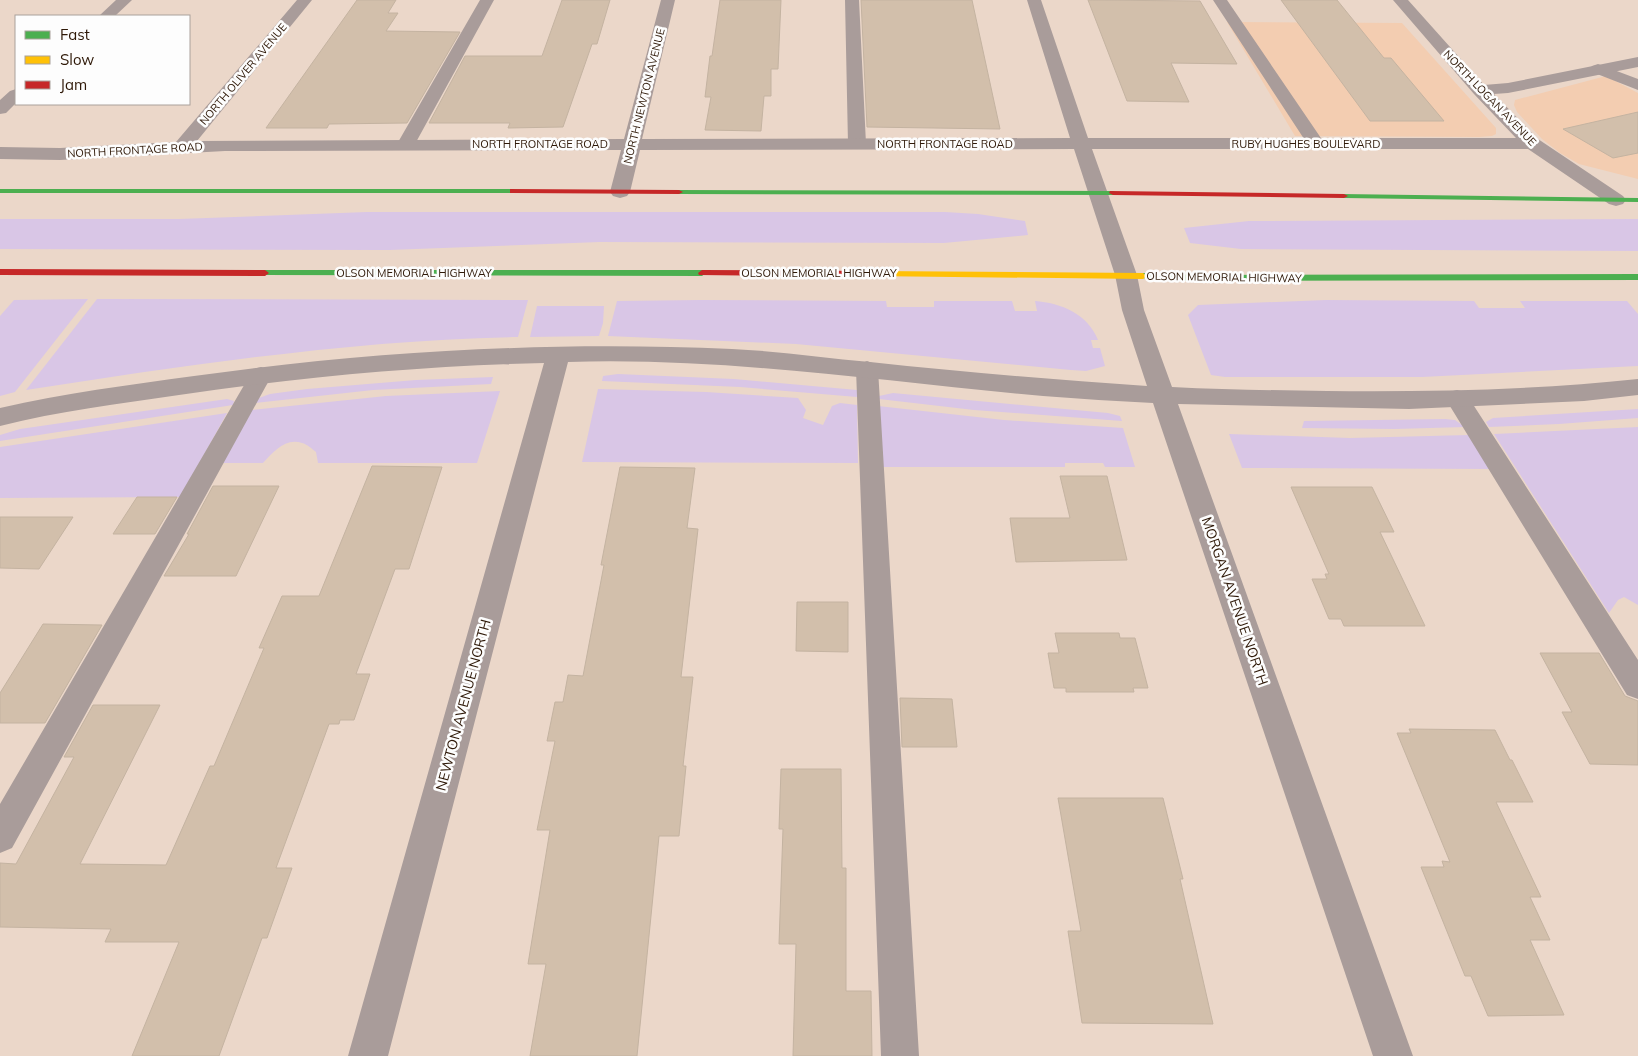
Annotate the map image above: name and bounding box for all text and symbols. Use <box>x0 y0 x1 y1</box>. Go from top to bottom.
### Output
legend <box>15 15 190 105</box>
street label: NORTH OLIVER AVENUE <box>196 20 290 128</box>
text: Fast <box>60 25 90 44</box>
street label: NORTH NEWTON AVENUE <box>620 27 668 165</box>
street label: NORTH LOGAN AVENUE <box>1441 47 1539 149</box>
text: Slow <box>60 50 94 69</box>
text: Jam <box>60 75 87 94</box>
street label: NORTH FRONTAGE ROAD <box>472 137 608 151</box>
street label: NORTH FRONTAGE ROAD <box>877 137 1013 151</box>
street label: RUBY HUGHES BOULEVARD <box>1232 137 1380 151</box>
street label: NORTH FRONTAGE ROAD <box>67 139 203 161</box>
street label: OLSON MEMORIAL HIGHWAY <box>336 266 492 280</box>
street label: OLSON MEMORIAL HIGHWAY <box>741 266 897 280</box>
street label: OLSON MEMORIAL HIGHWAY <box>1146 269 1302 285</box>
street label: MORGAN AVENUE NORTH <box>1198 514 1272 688</box>
street label: NEWTON AVENUE NORTH <box>431 617 495 793</box>

